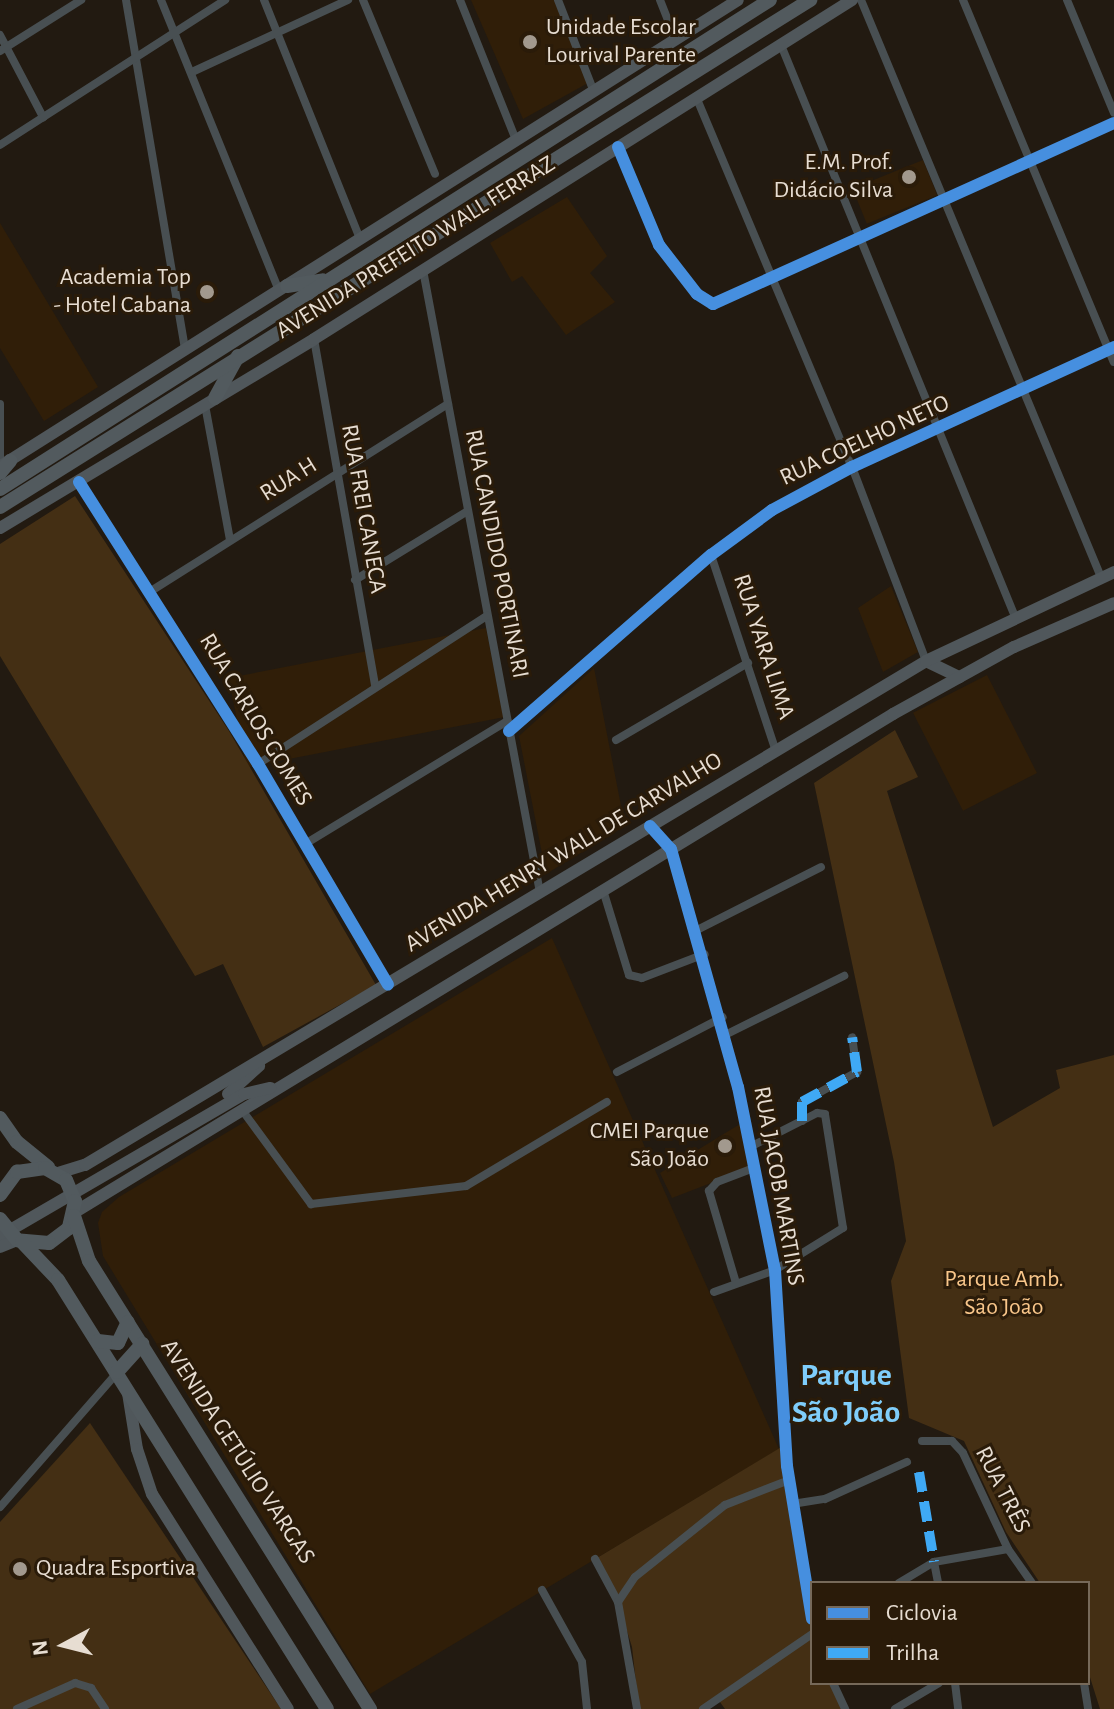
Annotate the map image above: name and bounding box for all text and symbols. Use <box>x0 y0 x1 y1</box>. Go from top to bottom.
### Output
place label: Unidade Escolar Lourival Parente <box>546 14 696 70</box>
marker: Unidade Escolar Lourival Parente <box>521 33 539 51</box>
place label: E.M. Prof. Didácio Silva <box>774 149 893 205</box>
street label: AVENIDA PREFEITO WALL FERRAZ <box>271 150 561 346</box>
marker: E.M. Prof. Didácio Silva <box>900 168 918 186</box>
place label: Academia Top - Hotel Cabana <box>53 264 191 320</box>
marker: Academia Top - Hotel Cabana <box>198 283 216 301</box>
street label: RUA COELHO NETO <box>776 389 954 493</box>
street label: RUA FREI CANECA <box>334 422 392 596</box>
street label: RUA CANDIDO PORTINARI <box>458 427 534 681</box>
street label: RUA H <box>255 451 323 509</box>
street label: RUA YARA LIMA <box>726 571 800 723</box>
street label: RUA CARLOS GOMES <box>192 629 318 811</box>
street label: AVENIDA HENRY WALL DE CARVALHO <box>400 747 728 959</box>
street label: RUA JACOB MARTINS <box>746 1084 810 1288</box>
place label: CMEI Parque São João <box>590 1118 709 1174</box>
marker: CMEI Parque São João <box>716 1137 734 1155</box>
park label: Parque Amb. São João <box>944 1266 1064 1322</box>
street label: AVENIDA GETÚLIO VARGAS <box>154 1334 320 1570</box>
district label: Parque São João <box>792 1357 900 1432</box>
street label: RUA TRÊS <box>968 1442 1036 1538</box>
place label: Quadra Esportiva <box>36 1555 196 1583</box>
marker: Quadra Esportiva <box>11 1560 29 1578</box>
legend <box>810 1581 1090 1685</box>
text: Ciclovia <box>886 1601 958 1625</box>
north arrow <box>24 1605 104 1685</box>
text: N <box>28 1639 52 1657</box>
text: Trilha <box>886 1641 939 1665</box>

